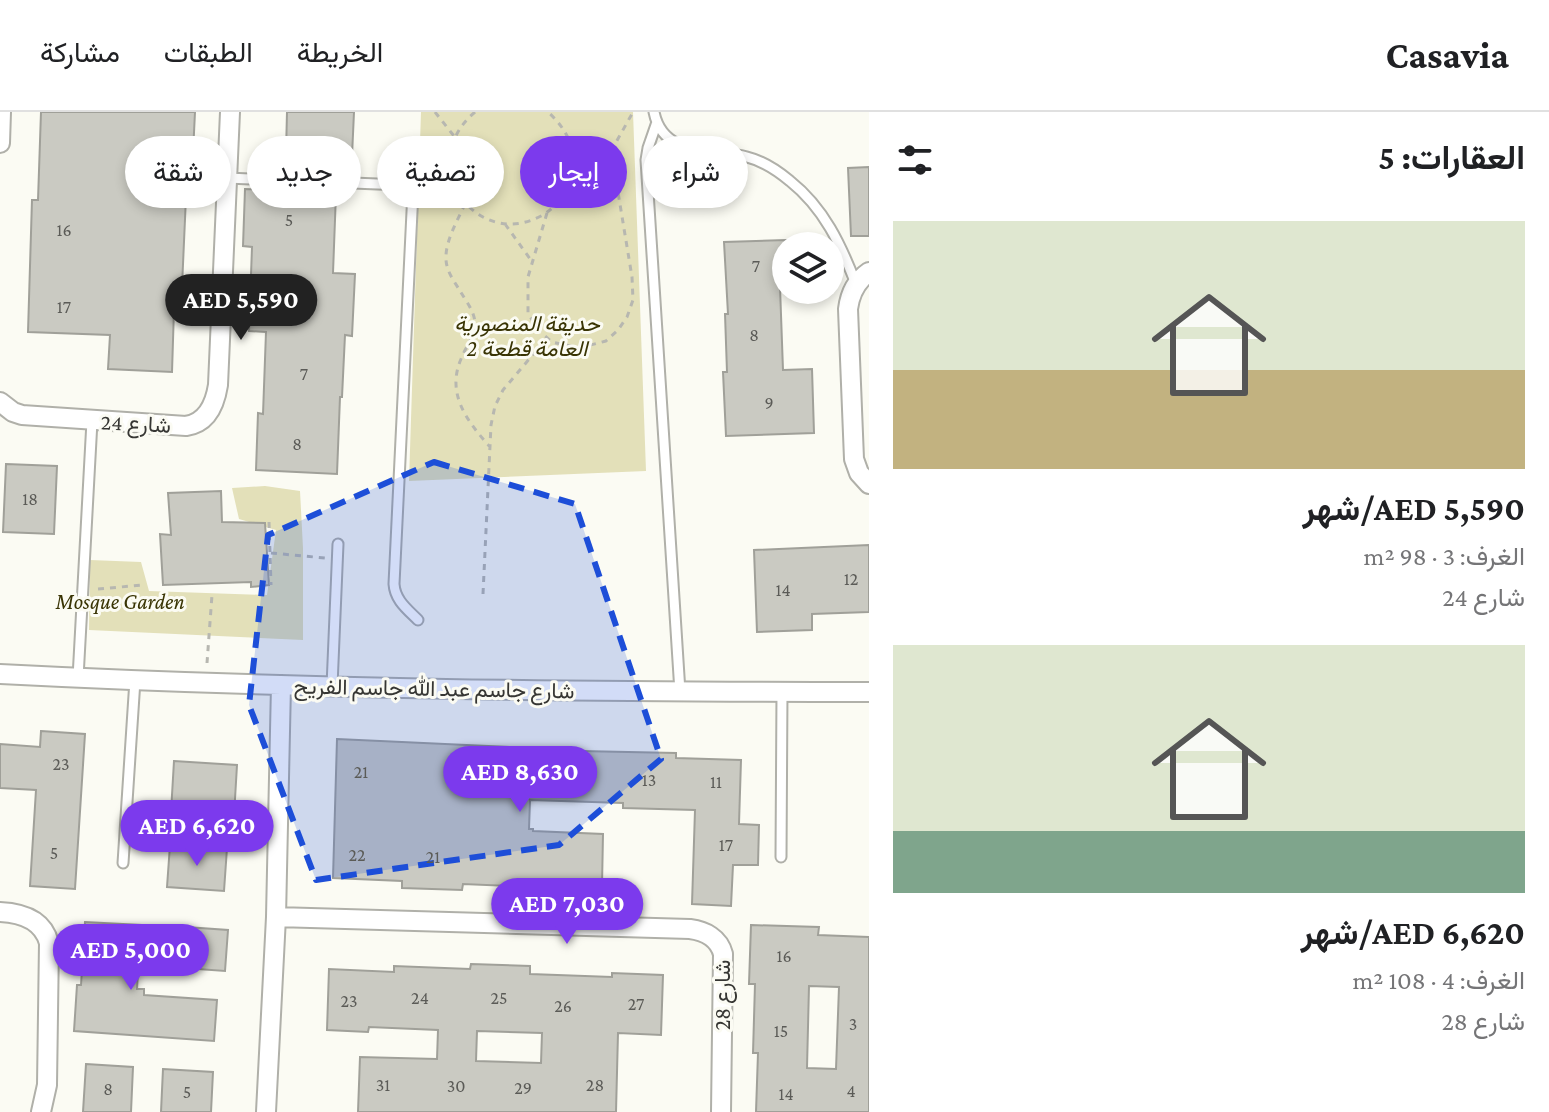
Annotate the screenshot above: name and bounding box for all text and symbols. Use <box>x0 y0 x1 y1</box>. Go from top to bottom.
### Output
text: Casavia <box>1386 34 1509 76</box>
text: مشاركة <box>40 37 120 68</box>
text: الطبقات <box>164 37 253 68</box>
text: الخريطة <box>297 37 383 68</box>
chip: شقة <box>125 136 231 208</box>
chip: جديد <box>247 136 361 208</box>
chip: تصفية <box>377 136 504 208</box>
chip: إيجار <box>520 136 627 208</box>
chip: شراء <box>643 136 748 208</box>
icon: filters <box>893 138 937 182</box>
text: العقارات: 5 <box>1378 139 1525 176</box>
house number: 5 <box>285 210 293 230</box>
house number: 16 <box>56 220 72 240</box>
map controls <box>772 232 844 304</box>
button: layers <box>772 232 844 304</box>
house number: 7 <box>752 256 760 276</box>
icon: home <box>1137 273 1281 417</box>
pin: AED 5,590 <box>149 274 333 342</box>
text: AED 5,590 <box>183 285 299 314</box>
house number: 17 <box>57 297 71 317</box>
park label: حديقة المنصورية العامة قطعة 2 <box>454 311 601 361</box>
house number: 8 <box>749 325 759 345</box>
house number: 7 <box>300 364 308 384</box>
house number: 9 <box>764 393 774 413</box>
street label: شارع 24 <box>100 409 172 440</box>
house number: 8 <box>292 434 302 454</box>
house number: 18 <box>22 489 38 509</box>
text: AED 5,590/شهر <box>1303 490 1525 527</box>
text: الغرف: 3 · 98 m² <box>1364 542 1525 571</box>
house number: 12 <box>844 569 858 589</box>
house number: 14 <box>775 580 791 600</box>
text: شارع 24 <box>1442 583 1525 612</box>
park label: Mosque Garden <box>54 589 185 614</box>
street label: شارع جاسم عبد الله جاسم الفريح <box>293 673 575 705</box>
icon: home <box>1137 697 1281 841</box>
pin: AED 8,630 <box>428 746 612 814</box>
house number: 23 <box>52 754 70 774</box>
text: AED 8,630 <box>461 757 579 786</box>
house number: 21 <box>354 762 368 782</box>
house number: 13 <box>642 770 656 790</box>
house number: 11 <box>710 772 722 792</box>
pin: AED 6,620 <box>105 800 289 868</box>
text: AED 6,620 <box>139 811 255 840</box>
house number: 17 <box>719 835 733 855</box>
house number: 5 <box>50 843 58 863</box>
house number: 22 <box>348 845 366 865</box>
house number: 21 <box>426 847 440 867</box>
pin: AED 7,030 <box>475 878 659 946</box>
text: AED 7,030 <box>509 889 625 918</box>
text: AED 6,620/شهر <box>1301 914 1525 951</box>
pin: AED 5,000 <box>39 924 223 992</box>
text: AED 5,000 <box>71 935 191 964</box>
house number: 16 <box>776 946 792 966</box>
street label: شارع 28 <box>710 960 737 1030</box>
text: الغرف: 4 · 108 m² <box>1352 966 1525 995</box>
house number: 24 <box>411 988 429 1008</box>
house number: 25 <box>490 988 508 1008</box>
house number: 23 <box>340 991 358 1011</box>
house number: 27 <box>628 994 644 1014</box>
house number: 26 <box>554 996 572 1016</box>
text: شارع 28 <box>1441 1007 1525 1036</box>
house number: 3 <box>849 1014 857 1034</box>
house number: 15 <box>774 1021 788 1041</box>
house number: 31 <box>376 1075 390 1095</box>
house number: 28 <box>586 1075 604 1095</box>
house number: 30 <box>447 1076 465 1096</box>
house number: 29 <box>514 1078 532 1098</box>
house number: 8 <box>103 1079 113 1099</box>
house number: 4 <box>846 1081 856 1101</box>
house number: 5 <box>183 1082 191 1102</box>
house number: 14 <box>778 1084 794 1104</box>

